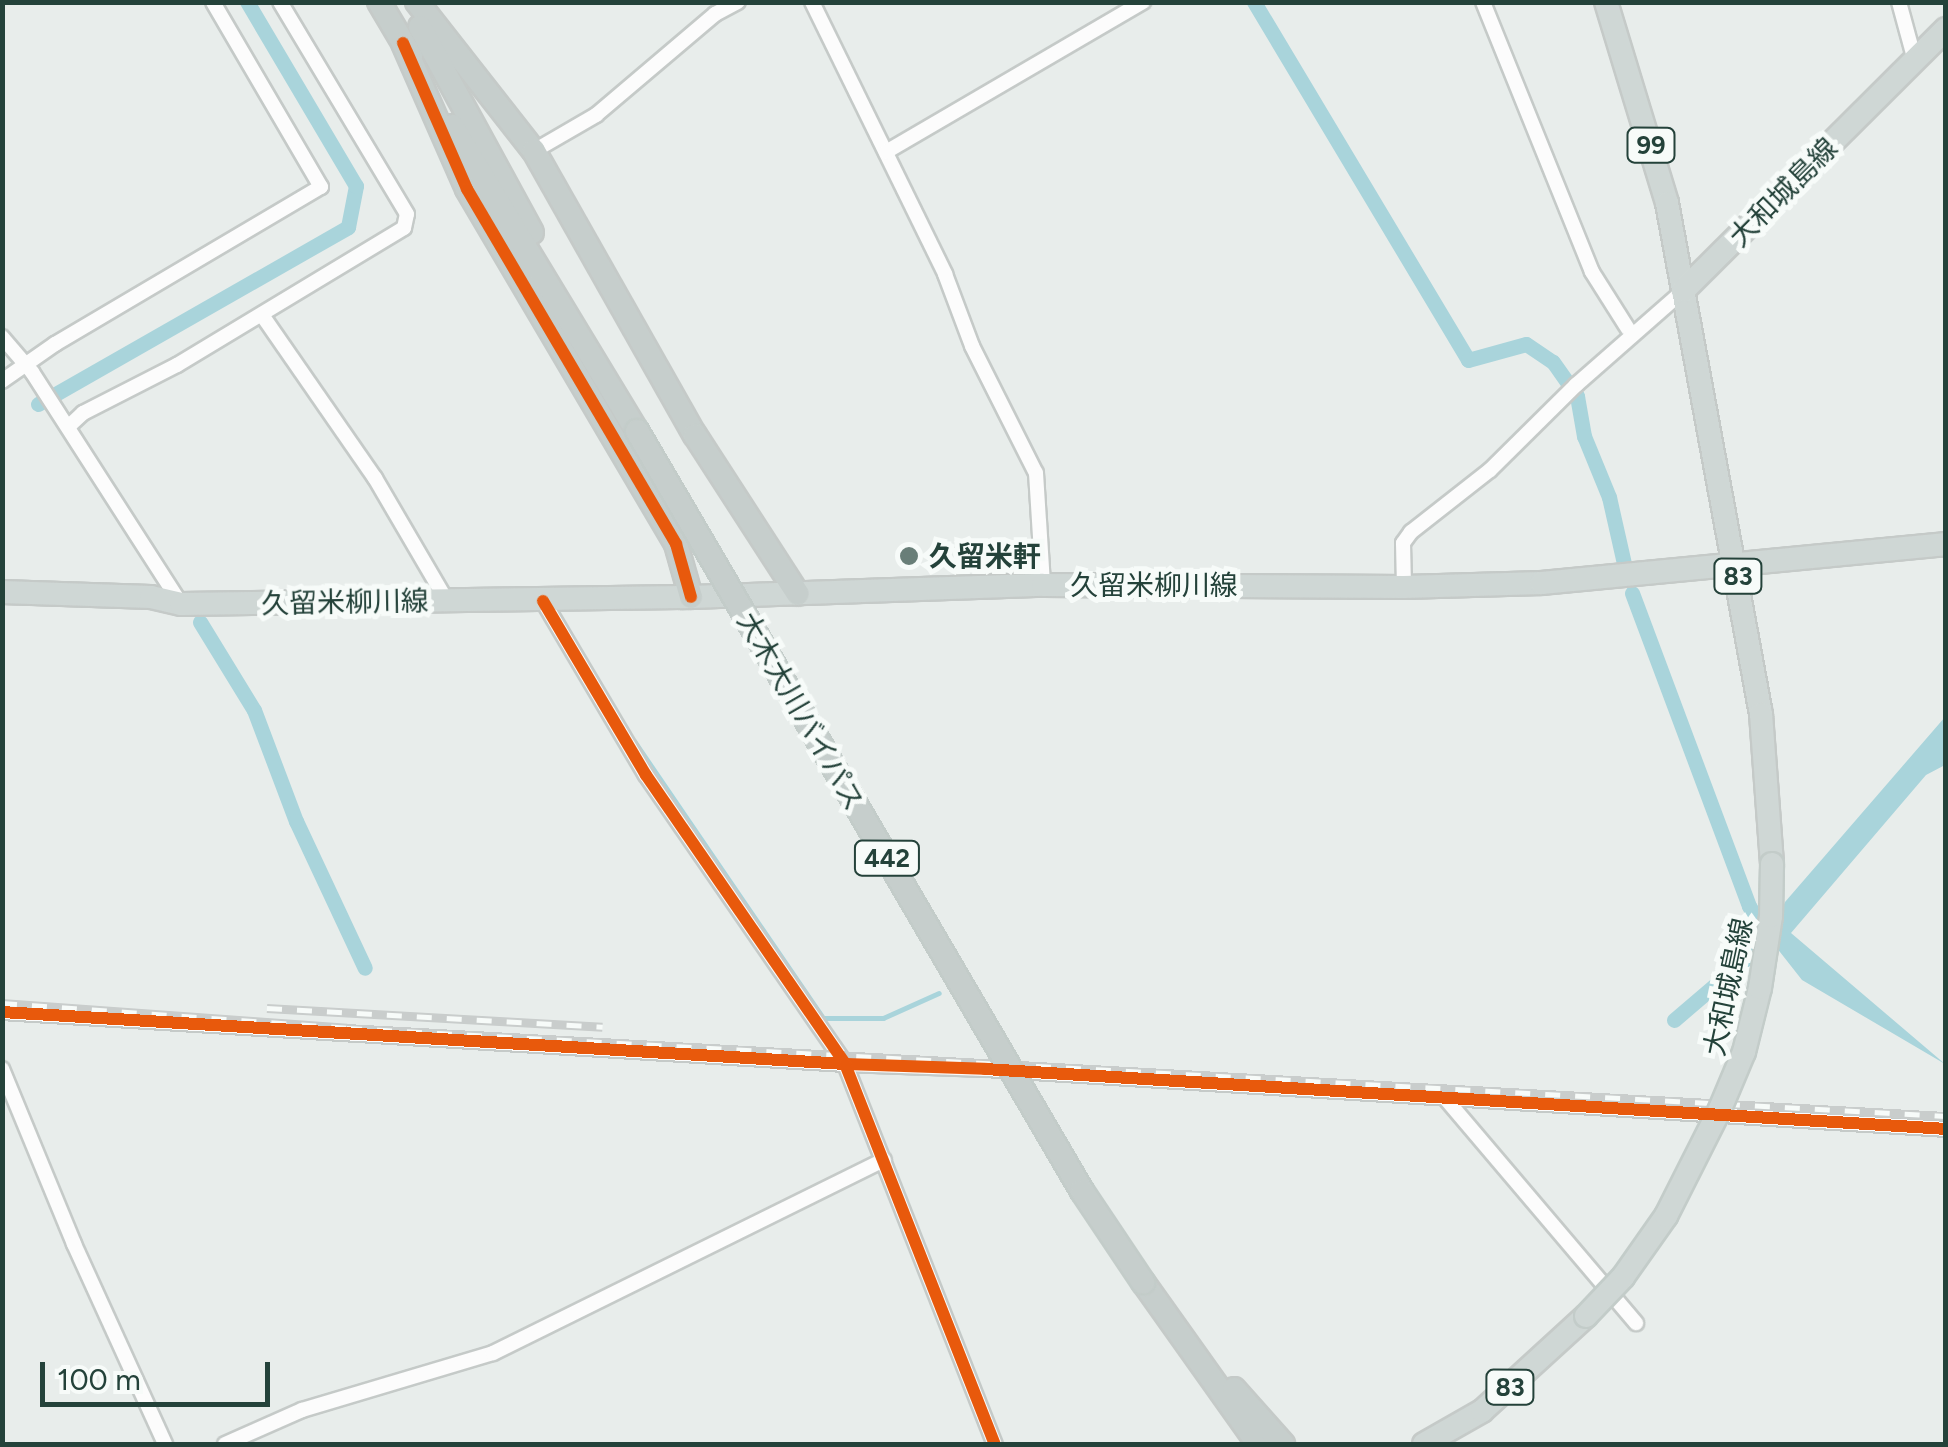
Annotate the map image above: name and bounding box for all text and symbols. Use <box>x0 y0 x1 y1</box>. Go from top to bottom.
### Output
road number: 99 <box>1626 125 1676 165</box>
street label: 大和城島線 <box>1722 131 1844 253</box>
place label: 久留米軒 <box>929 539 1041 573</box>
marker: 久留米軒 <box>898 545 920 567</box>
road number: 83 <box>1713 556 1763 596</box>
street label: 久留米柳川線 <box>1070 568 1238 602</box>
street label: 久留米柳川線 <box>261 584 429 620</box>
street label: 大木大川バイパス <box>730 606 872 816</box>
road number: 442 <box>852 838 922 878</box>
street label: 大和城島線 <box>1697 915 1759 1059</box>
scale bar <box>45 1342 275 1404</box>
text: 100 m <box>57 1361 141 1398</box>
road number: 83 <box>1485 1367 1535 1407</box>

